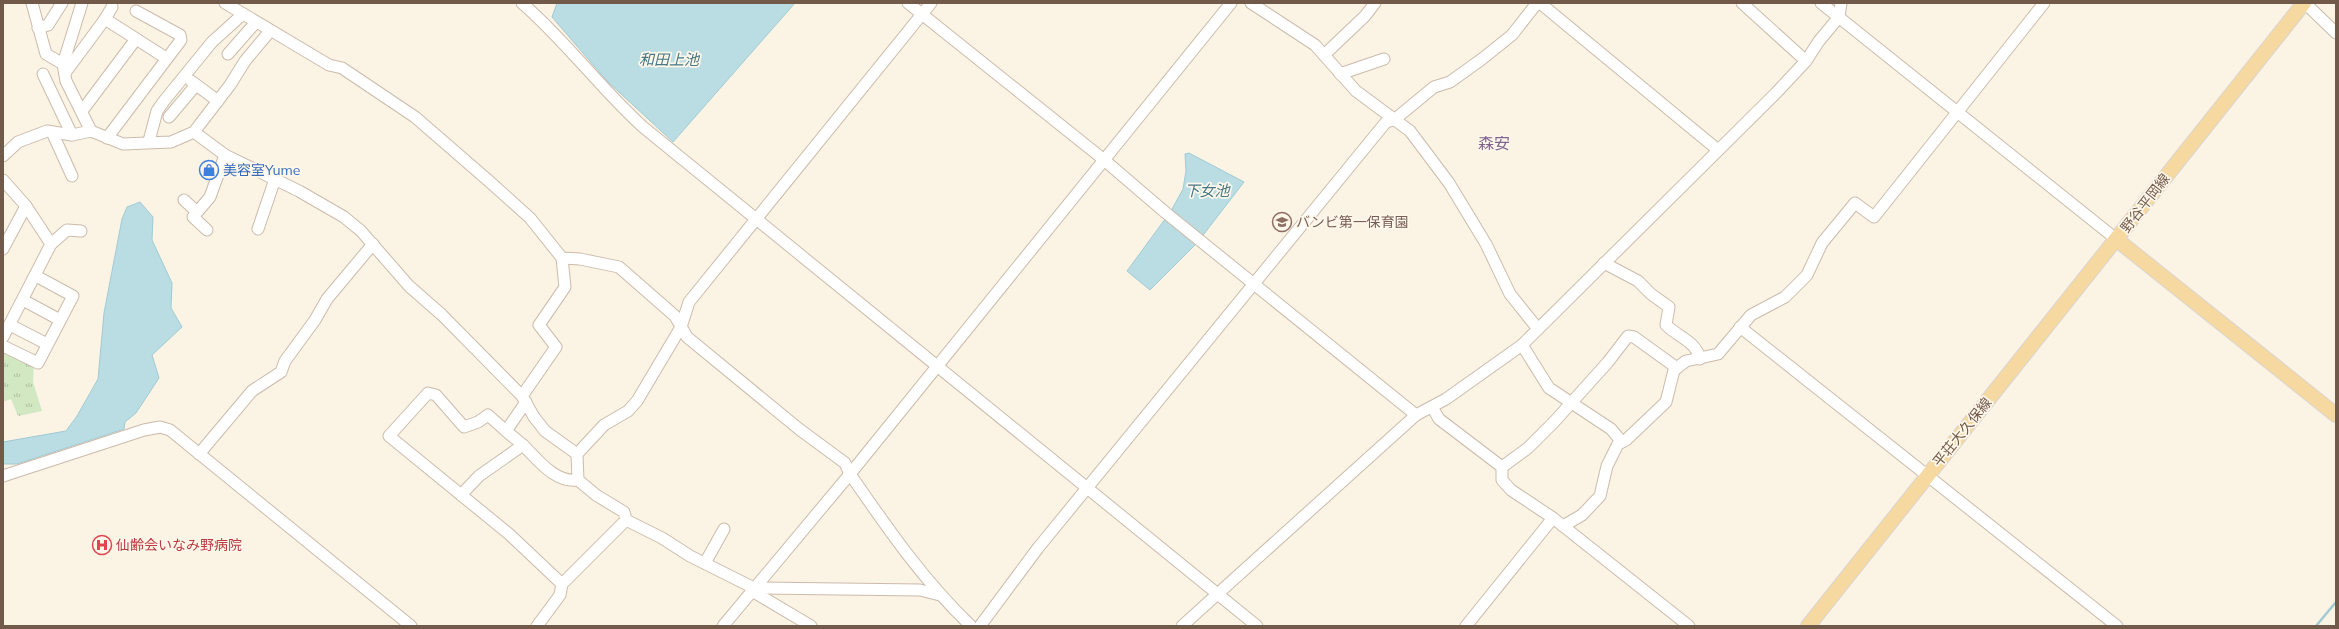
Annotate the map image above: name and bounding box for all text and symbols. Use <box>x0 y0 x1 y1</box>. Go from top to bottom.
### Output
water label: 和田上池 <box>639 50 701 69</box>
district label: 森安 <box>1478 133 1510 153</box>
shop icon: 美容室Yume <box>198 159 220 181</box>
place label: 美容室Yume <box>223 161 300 179</box>
street label: 野谷平岡線 <box>2116 170 2174 236</box>
water label: 下女池 <box>1184 181 1231 200</box>
school or university icon: バンビ第一保育園 <box>1271 211 1293 233</box>
place label: バンビ第一保育園 <box>1296 213 1409 231</box>
street label: 平荘大久保線 <box>1929 394 1995 470</box>
hospital icon: 仙齢会いなみ野病院 <box>91 534 113 556</box>
place label: 仙齢会いなみ野病院 <box>116 536 242 554</box>

